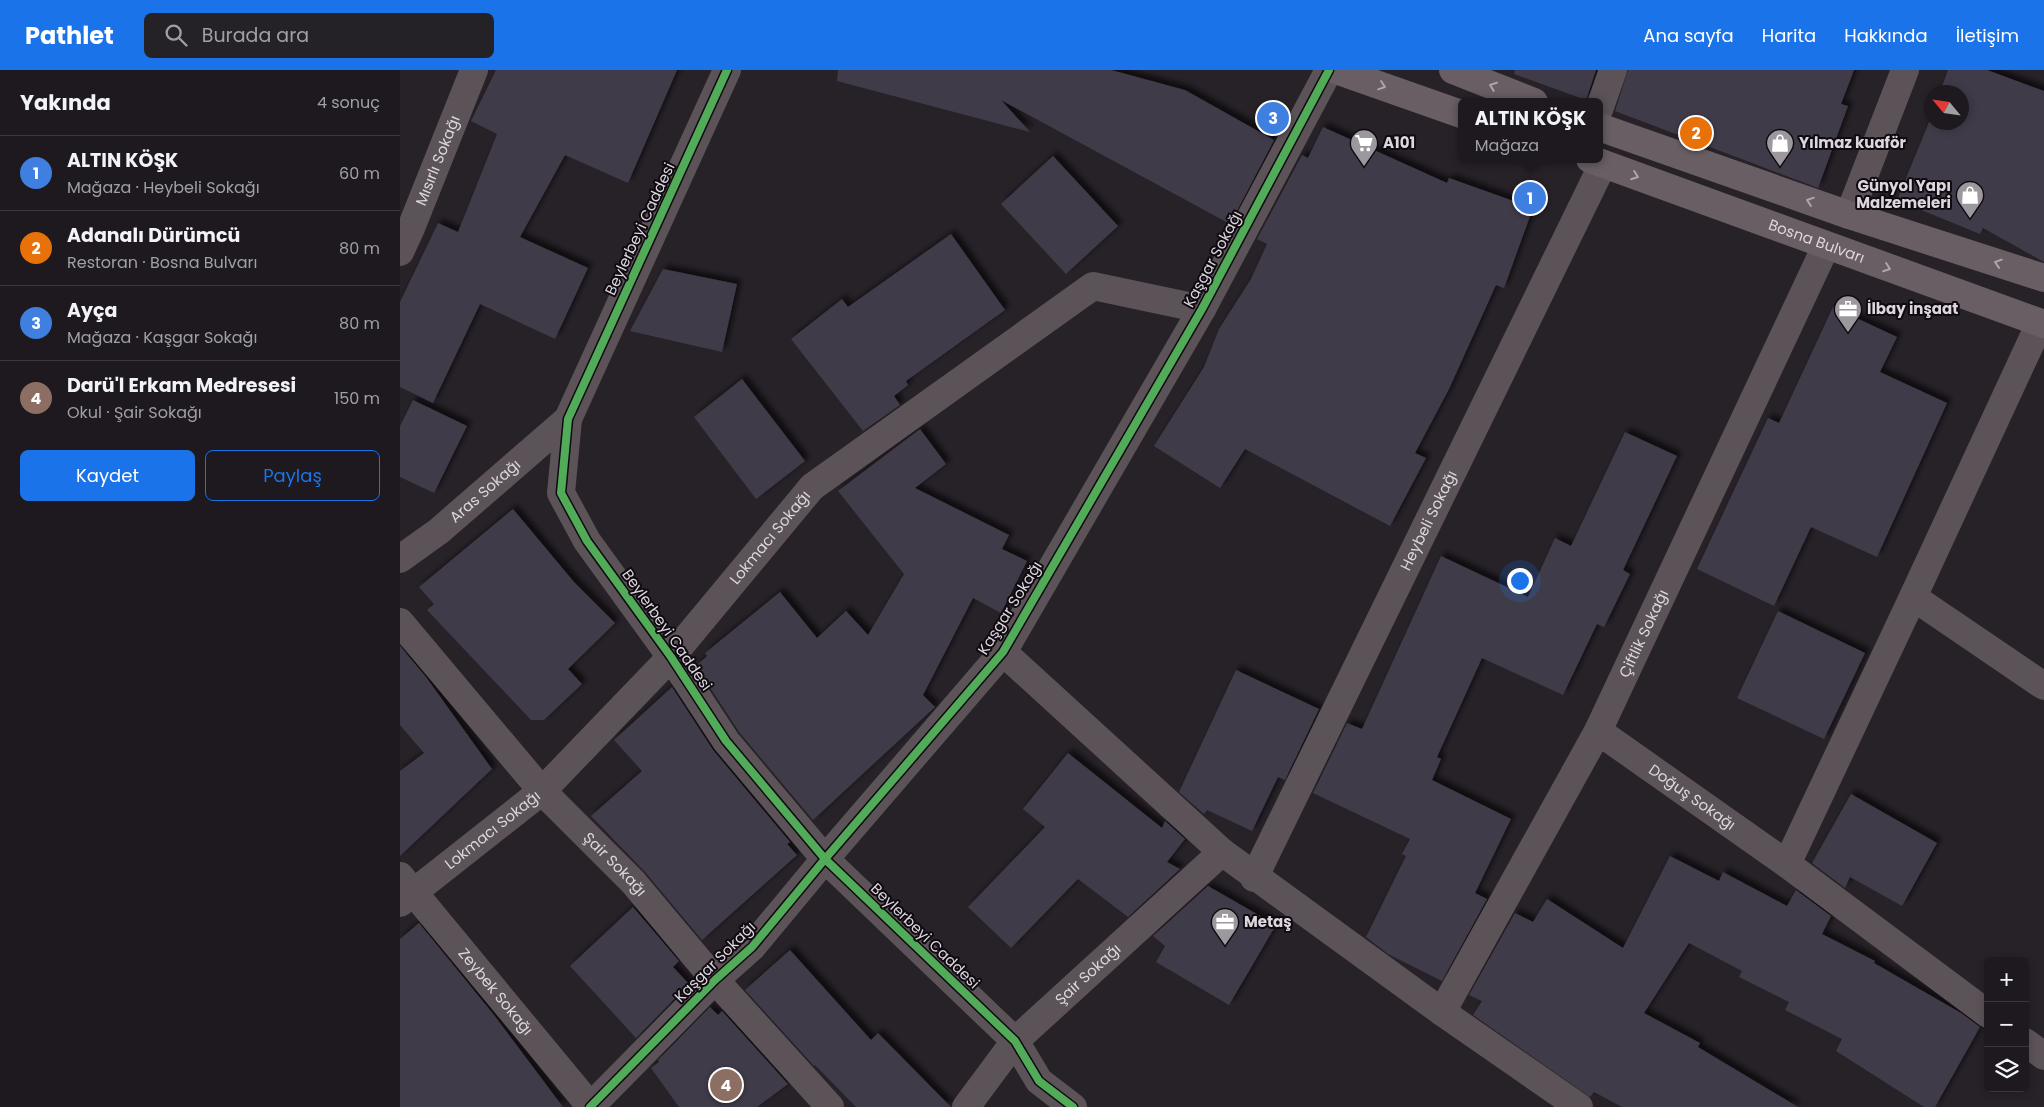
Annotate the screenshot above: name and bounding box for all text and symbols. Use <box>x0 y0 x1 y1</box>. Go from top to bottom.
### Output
search box <box>144 13 494 58</box>
text: Pathlet <box>25 19 114 52</box>
icon: search <box>162 21 190 49</box>
text: Burada ara <box>202 22 309 49</box>
text: Ana sayfa <box>1643 23 1734 48</box>
text: Harita <box>1762 23 1816 48</box>
text: Hakkında <box>1844 23 1928 48</box>
text: İletişim <box>1956 23 2019 48</box>
one-way arrow <box>1378 80 1386 90</box>
one-way arrow <box>1489 82 1498 92</box>
north arrow <box>1924 85 1969 130</box>
text: Yakında <box>20 88 111 117</box>
text: 4 sonuç <box>317 91 380 114</box>
popup <box>1458 98 1603 163</box>
pin: 3 <box>1257 99 1289 137</box>
text: ALTIN KÖŞK <box>1475 105 1586 132</box>
street label: Mısırlı Sokağı <box>410 112 465 209</box>
pin: 2 <box>1680 114 1712 152</box>
supermarket icon: A101 <box>1349 128 1379 167</box>
shop icon: Yılmaz kuaför <box>1765 128 1795 167</box>
place label: A101 <box>1383 132 1415 153</box>
place label: Yılmaz kuaför <box>1799 132 1907 153</box>
text: Mağaza <box>1475 134 1539 157</box>
text: ALTIN KÖŞK <box>67 147 178 174</box>
street label: Beylerbeyi Caddesi <box>600 159 679 298</box>
text: 1 <box>33 162 39 185</box>
text: 60 m <box>339 162 380 185</box>
one-way arrow <box>1631 170 1639 180</box>
place label: Günyol Yapı Malzemeleri <box>1856 175 1951 213</box>
text: Mağaza · Heybeli Sokağı <box>67 176 260 199</box>
pin: 1 <box>1514 179 1546 217</box>
shop icon: Günyol Yapı Malzemeleri <box>1955 180 1985 219</box>
one-way arrow <box>1806 197 1815 207</box>
street label: Kaşgar Sokağı <box>1178 207 1247 311</box>
street label: Bosna Bulvarı <box>1766 214 1868 268</box>
text: Adanalı Dürümcü <box>67 222 240 249</box>
text: 2 <box>31 237 41 260</box>
text: 80 m <box>339 237 380 260</box>
text: Restoran · Bosna Bulvarı <box>67 251 257 274</box>
one-way arrow <box>1994 258 2002 268</box>
one-way arrow <box>1882 262 1890 272</box>
office icon: İlbay inşaat <box>1833 294 1863 333</box>
text: Ayça <box>67 297 117 324</box>
place label: İlbay inşaat <box>1867 298 1958 319</box>
text: 3 <box>31 312 41 335</box>
text: 80 m <box>339 312 380 335</box>
text: Mağaza · Kaşgar Sokağı <box>67 326 257 349</box>
text: Darü'l Erkam Medresesi <box>67 372 296 399</box>
text: 4 <box>31 387 41 410</box>
text: 150 m <box>334 387 380 410</box>
text: Okul · Şair Sokağı <box>67 401 202 424</box>
button: Kaydet <box>20 450 195 501</box>
button: Paylaş <box>205 450 380 501</box>
street label: Aras Sokağı <box>445 454 525 527</box>
street label: Heybeli Sokağı <box>1395 467 1462 574</box>
street label: Lokmacı Sokağı <box>724 486 815 589</box>
street label: Kaşgar Sokağı <box>972 557 1047 659</box>
street label: Beylerbeyi Caddesi <box>618 565 717 695</box>
your location <box>1507 568 1533 594</box>
street label: Çiftlik Sokağı <box>1614 586 1673 681</box>
street label: Doğuş Sokağı <box>1645 759 1740 835</box>
street label: Lokmacı Sokağı <box>440 785 545 874</box>
street label: Şair Sokağı <box>579 827 652 901</box>
street label: Beylerbeyi Caddesi <box>866 878 984 993</box>
office icon: Metaş <box>1210 907 1240 946</box>
place label: Metaş <box>1244 911 1292 932</box>
street label: Kaşgar Sokağı <box>669 916 760 1007</box>
street label: Şair Sokağı <box>1050 938 1125 1010</box>
street label: Zeybek Sokağı <box>454 943 538 1039</box>
map controls <box>1984 957 2029 1092</box>
button: + <box>1984 957 2029 1002</box>
button: − <box>1984 1002 2029 1047</box>
button: layers <box>1984 1047 2029 1092</box>
pin: 4 <box>710 1066 742 1104</box>

